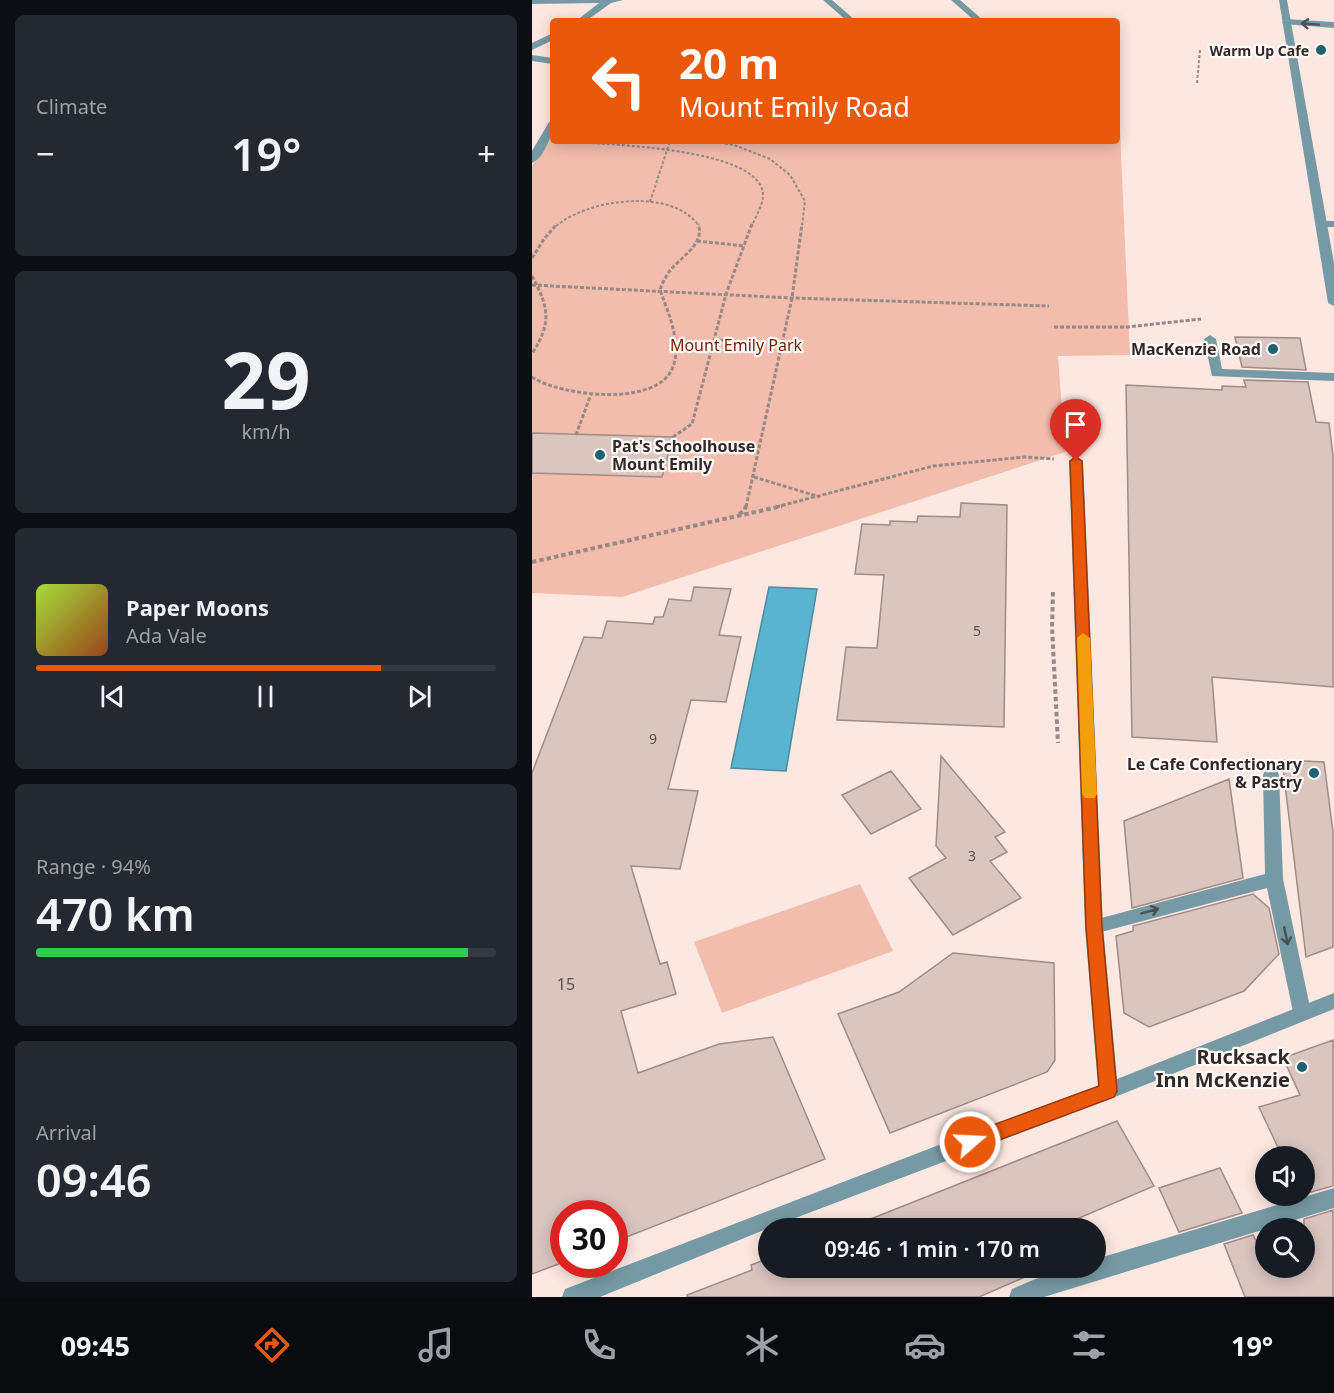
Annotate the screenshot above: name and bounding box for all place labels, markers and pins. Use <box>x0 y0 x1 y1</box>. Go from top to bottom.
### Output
place label: Warm Up Cafe <box>1210 41 1309 60</box>
marker: Warm Up Cafe <box>1314 43 1328 57</box>
place label: MacKenzie Road <box>1131 338 1261 360</box>
marker: MacKenzie Road <box>1266 342 1280 356</box>
pin <box>1050 399 1101 461</box>
place label: Pat's Schoolhouse Mount Emily <box>612 435 755 475</box>
marker: Pat's Schoolhouse Mount Emily <box>593 448 607 462</box>
place label: Le Cafe Confectionary & Pastry <box>1127 753 1303 793</box>
marker: Le Cafe Confectionary & Pastry <box>1307 766 1321 780</box>
place label: Rucksack Inn McKenzie <box>1156 1043 1291 1093</box>
marker: Rucksack Inn McKenzie <box>1295 1060 1309 1074</box>

